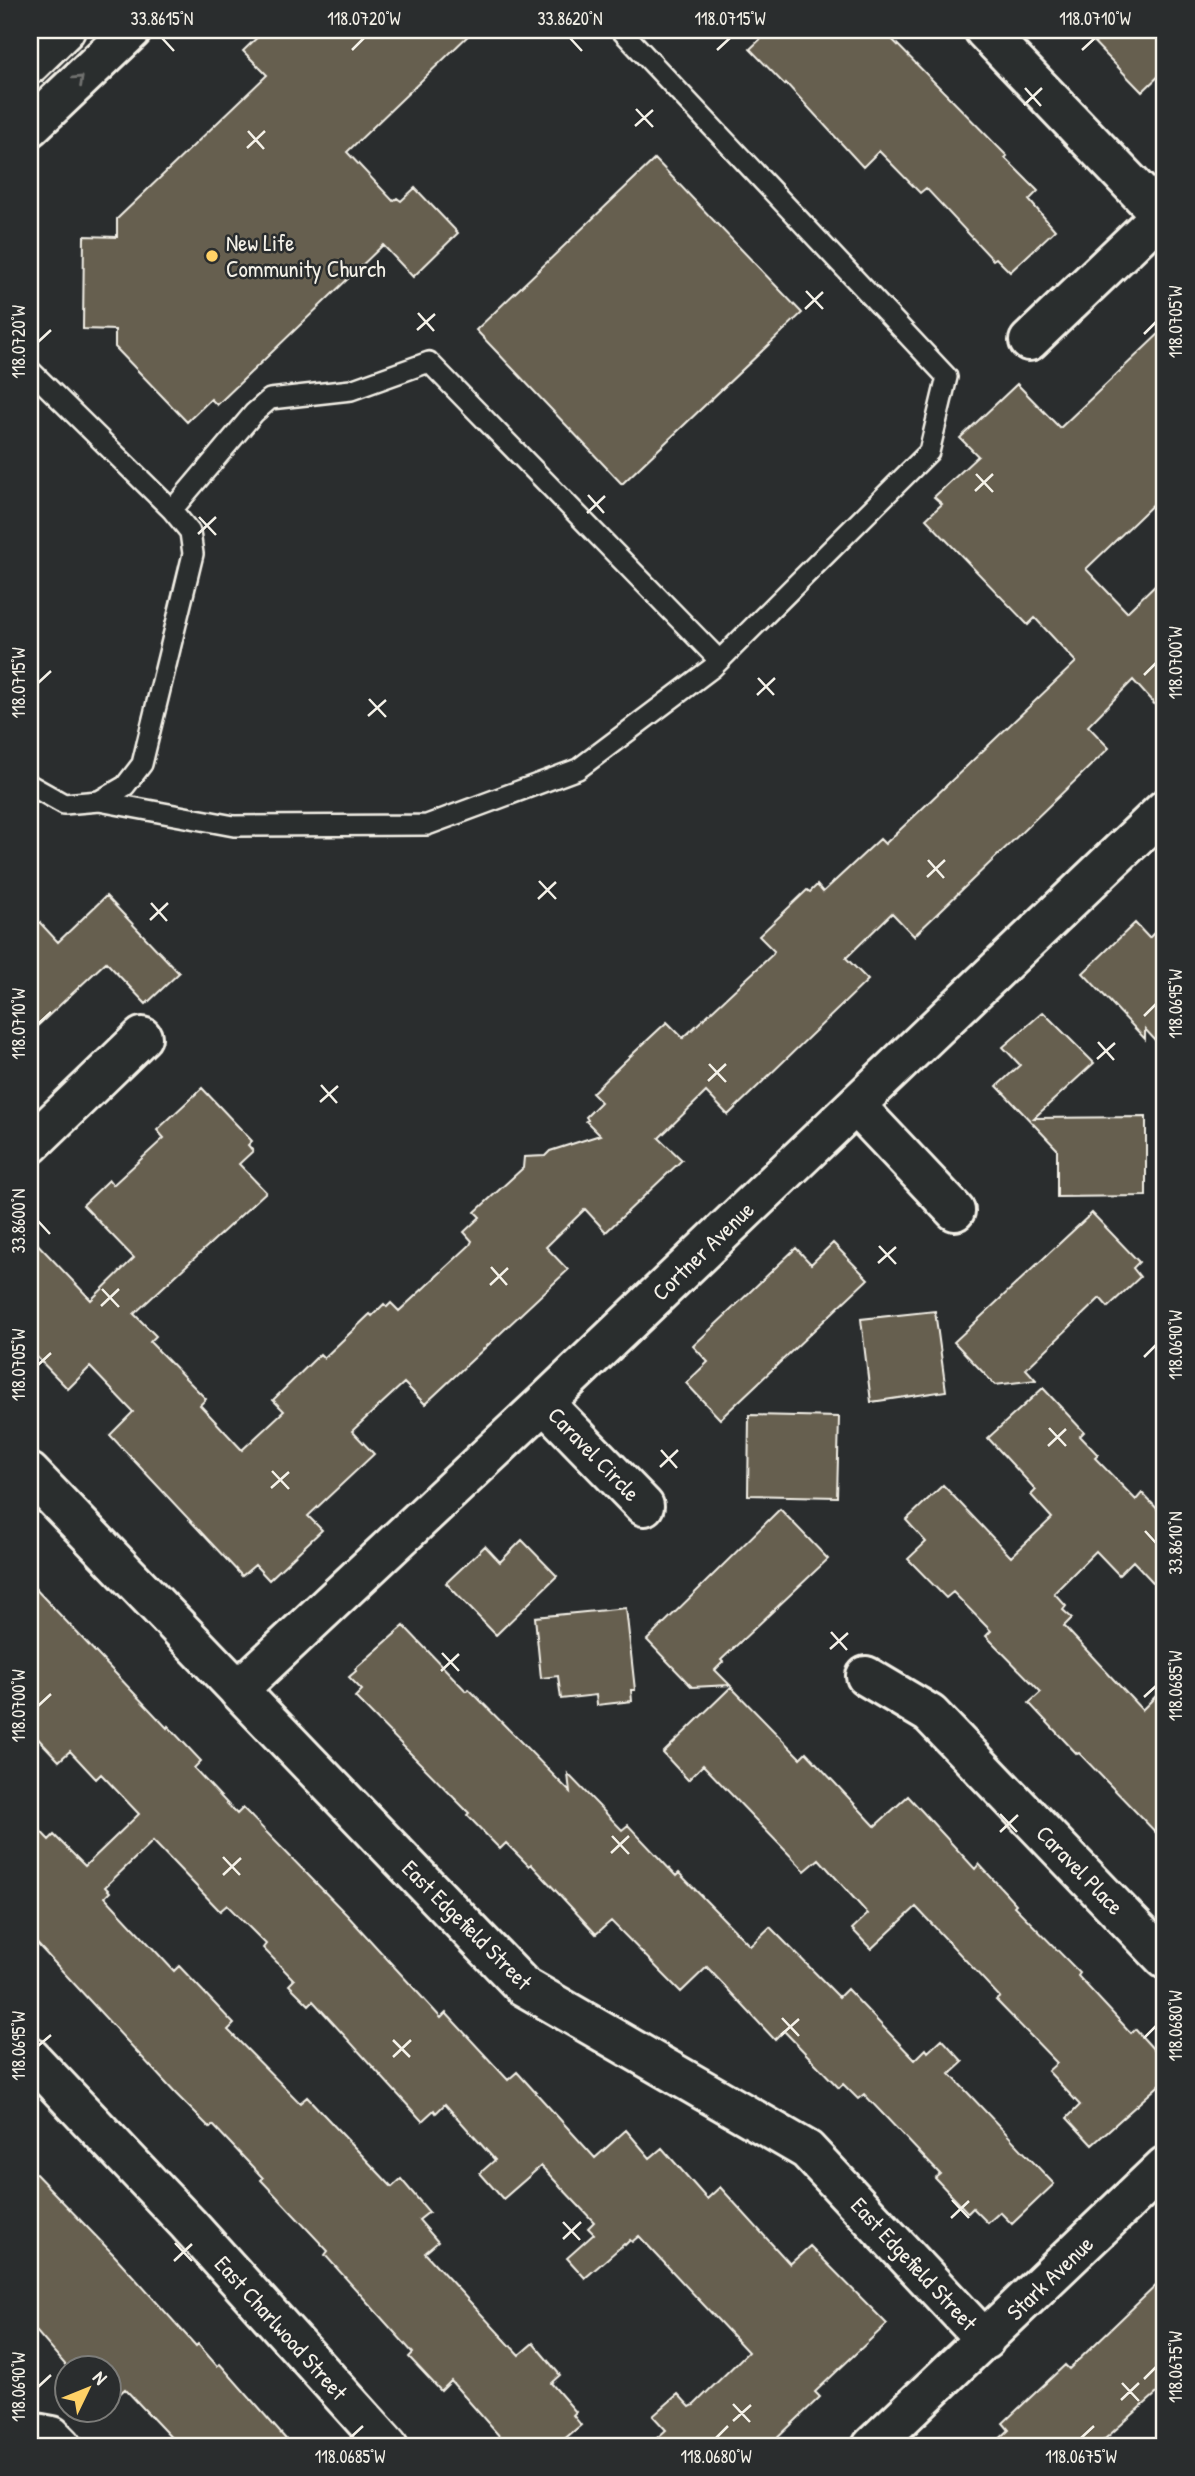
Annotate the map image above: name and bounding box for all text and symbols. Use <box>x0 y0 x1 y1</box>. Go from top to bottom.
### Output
text: 33.8615°N <box>131 6 193 31</box>
text: 118.0720°W <box>327 6 401 31</box>
text: 33.8620°N <box>537 6 603 31</box>
text: 118.0715°W <box>694 6 766 31</box>
text: 118.0710°W <box>1059 6 1131 31</box>
one-way arrow <box>71 76 84 88</box>
place label: New Life Community Church <box>226 227 386 284</box>
marker: New Life Community Church <box>204 248 220 264</box>
text: 118.0705°W <box>1163 286 1188 358</box>
text: 118.0720°W <box>6 305 31 379</box>
text: 118.0700°W <box>1163 626 1188 700</box>
text: 118.0715°W <box>6 647 31 719</box>
text: 118.0695°W <box>1163 969 1188 1039</box>
text: 118.0710°W <box>6 988 31 1060</box>
text: 33.8600°N <box>6 1189 31 1253</box>
street label: Cortner Avenue <box>645 1194 760 1307</box>
text: 118.0690°W <box>1163 1310 1188 1380</box>
text: 118.0705°W <box>6 1329 31 1401</box>
street label: Caravel Circle <box>542 1400 647 1508</box>
text: 33.8610°N <box>1163 1511 1188 1575</box>
text: 118.0685°W <box>1163 1651 1188 1721</box>
text: 118.0700°W <box>6 1669 31 1743</box>
street label: Caravel Place <box>1030 1818 1131 1921</box>
street label: East Edgefield Street <box>396 1853 540 1997</box>
text: 118.0680°W <box>1163 1990 1188 2062</box>
text: 118.0695°W <box>6 2011 31 2081</box>
street label: East Edgefield Street <box>844 2190 985 2338</box>
street label: Stark Avenue <box>999 2228 1100 2327</box>
street label: East Charlwood Street <box>208 2249 355 2407</box>
text: 118.0675°W <box>1163 2331 1188 2403</box>
text: 118.0690°W <box>6 2352 31 2422</box>
north arrow <box>52 2354 122 2424</box>
text: N <box>87 2365 113 2390</box>
text: 118.0685°W <box>315 2444 385 2469</box>
text: 118.0680°W <box>680 2444 752 2469</box>
text: 118.0675°W <box>1045 2444 1117 2469</box>

